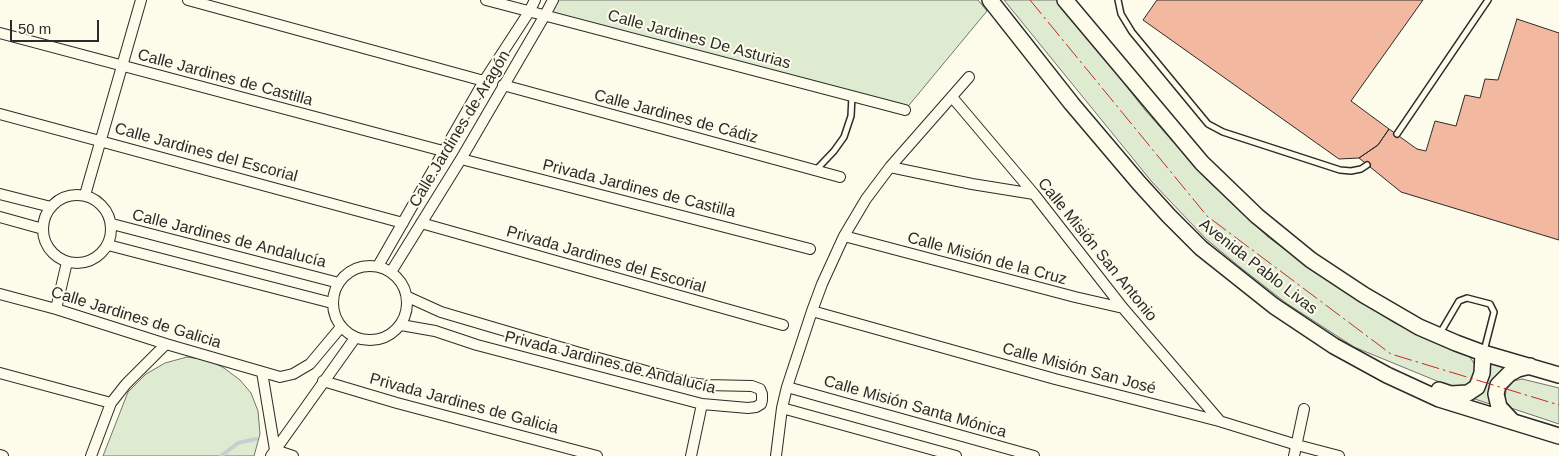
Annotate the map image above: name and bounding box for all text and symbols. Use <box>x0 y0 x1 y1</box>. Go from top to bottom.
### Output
street label: Calle Jardines De Asturias <box>605 6 793 74</box>
scale bar <box>12 10 101 42</box>
text: 50 m <box>18 20 51 37</box>
street label: Calle Jardines de Castilla <box>135 45 315 111</box>
street label: Calle Jardines de Aragón <box>406 47 514 211</box>
street label: Calle Jardines de Cádiz <box>592 86 760 148</box>
street label: Calle Jardines del Escorial <box>112 119 300 187</box>
street label: Privada Jardines de Castilla <box>540 156 738 222</box>
street label: Calle Misión San Antonio <box>1033 174 1161 326</box>
street label: Calle Jardines de Andalucía <box>130 206 328 272</box>
street label: Avenida Pablo Livas <box>1195 215 1321 319</box>
street label: Privada Jardines del Escorial <box>504 222 708 298</box>
street label: Calle Misión de la Cruz <box>905 228 1069 290</box>
street label: Calle Jardines de Galicia <box>49 283 223 353</box>
street label: Privada Jardines de Andalucía <box>502 327 718 399</box>
street label: Calle Misión San José <box>1000 339 1158 399</box>
street label: Privada Jardines de Galicia <box>367 370 561 438</box>
street label: Calle Misión Santa Mónica <box>821 372 1009 442</box>

